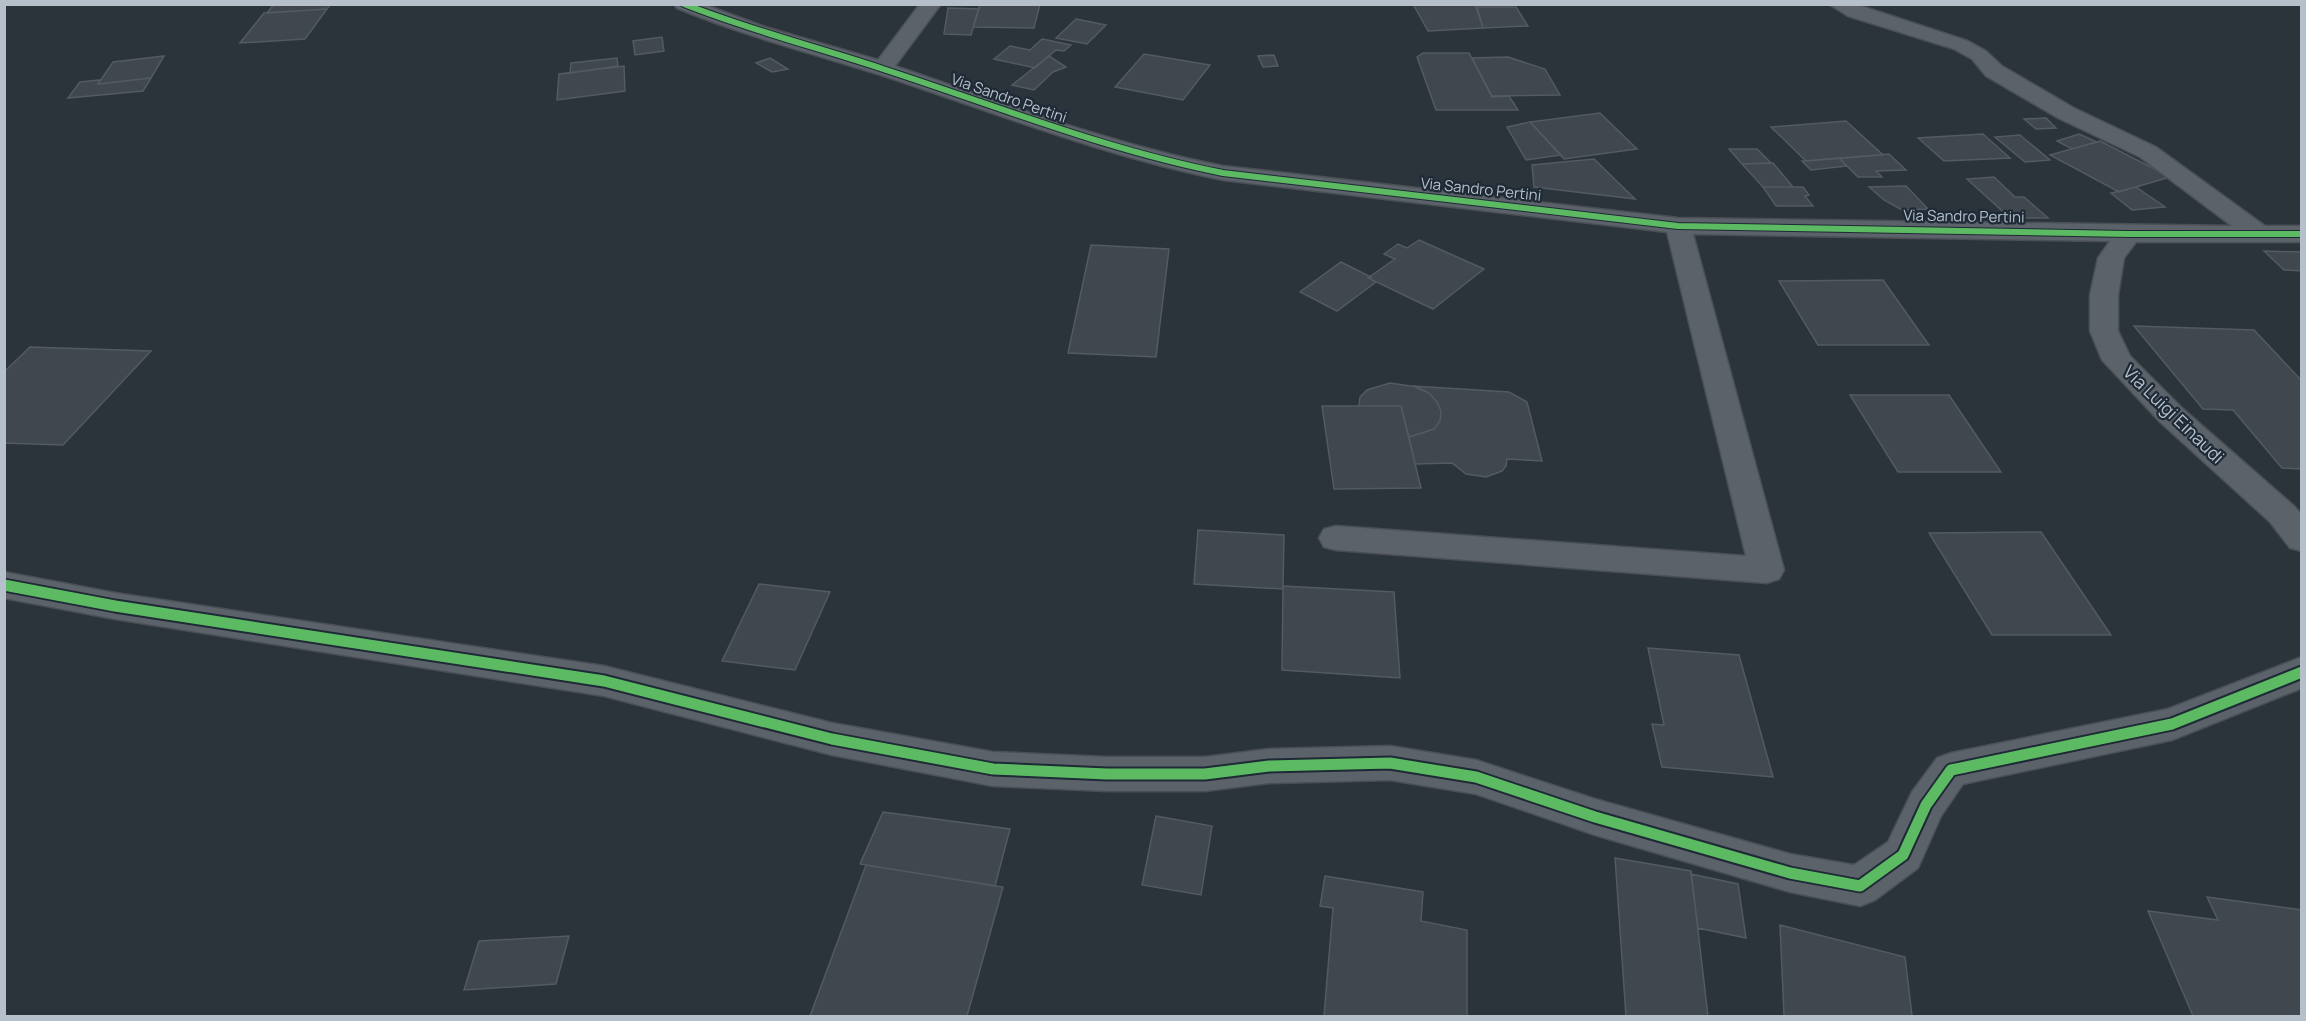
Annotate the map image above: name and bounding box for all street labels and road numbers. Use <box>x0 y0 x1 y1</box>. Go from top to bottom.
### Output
street label: Via Sandro Pertini <box>948 68 1070 128</box>
street label: Via Sandro Pertini <box>1420 172 1542 206</box>
street label: Via Sandro Pertini <box>1903 204 2025 228</box>
street label: Via Luigi Einaudi <box>2118 360 2230 468</box>

